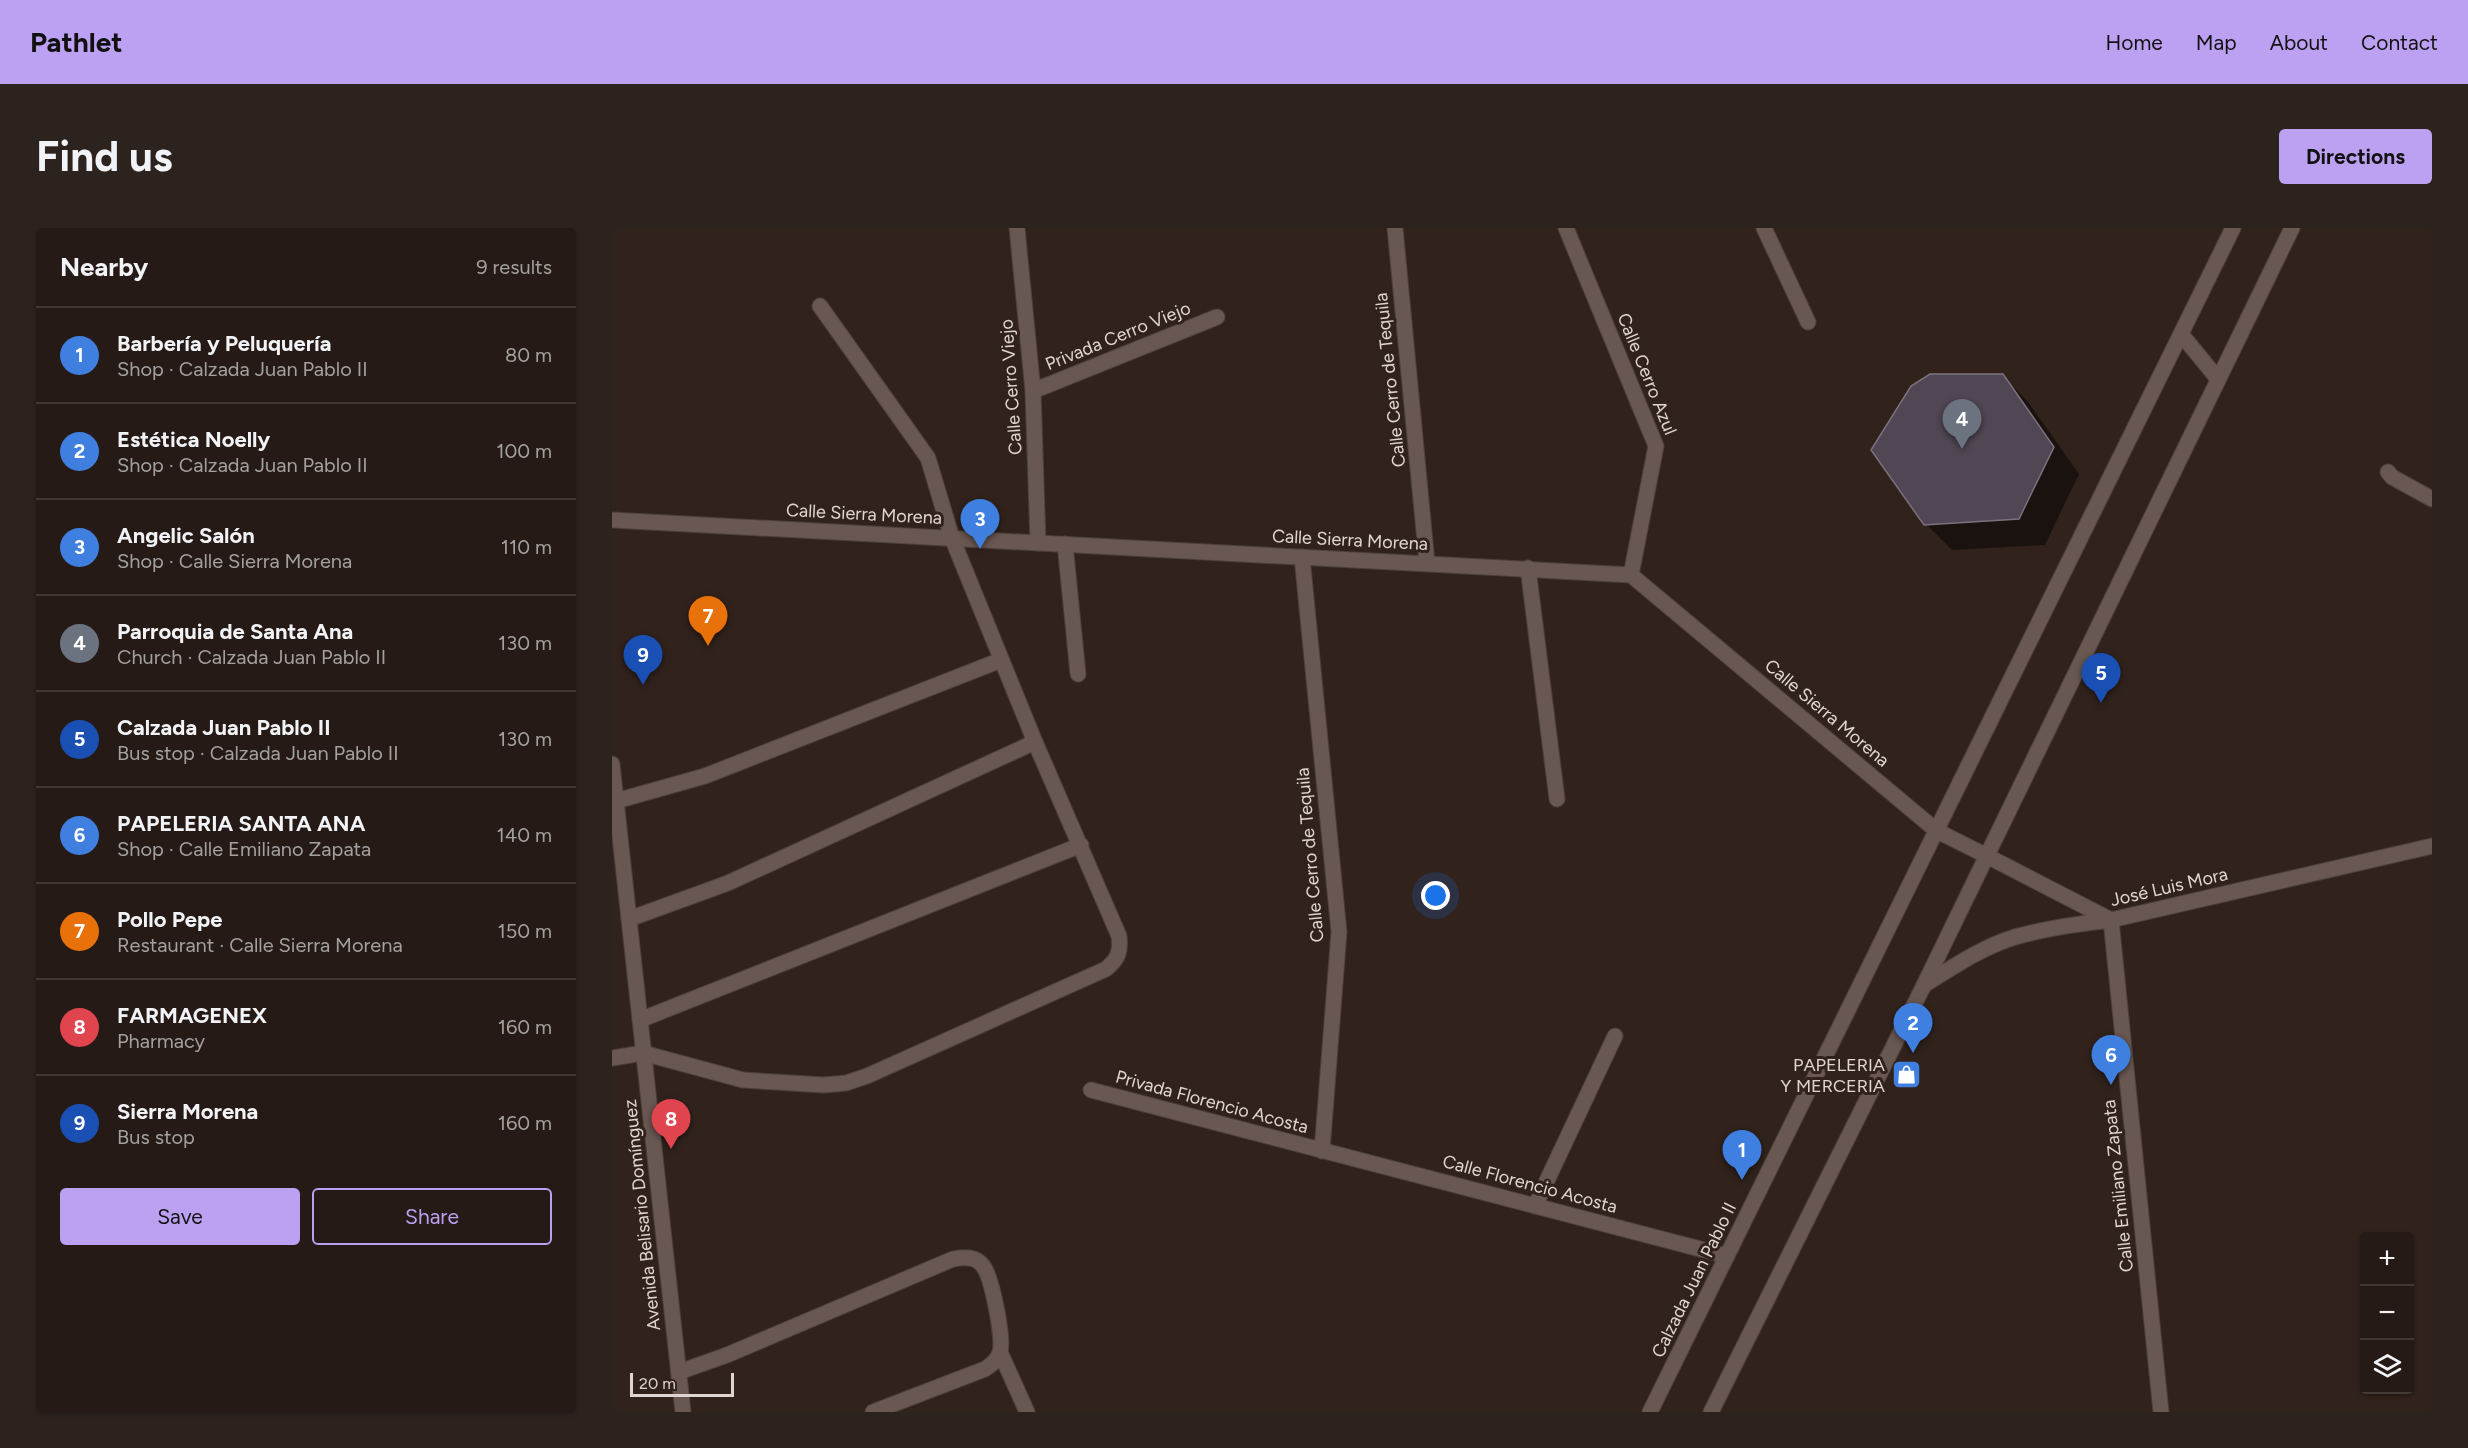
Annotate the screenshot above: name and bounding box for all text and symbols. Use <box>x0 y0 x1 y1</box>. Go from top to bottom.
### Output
text: Pathlet <box>30 25 122 59</box>
text: Home <box>2106 30 2163 55</box>
text: Map <box>2196 30 2237 55</box>
text: About <box>2270 30 2328 55</box>
text: Contact <box>2361 30 2438 55</box>
button: Directions <box>2279 129 2432 184</box>
text: Find us <box>36 131 173 182</box>
text: Nearby <box>60 251 148 283</box>
text: 9 results <box>476 255 552 279</box>
street label: Calle Cerro de Tequila <box>1370 292 1410 468</box>
street label: Privada Cerro Viejo <box>1042 297 1194 375</box>
street label: Calle Cerro Azul <box>1613 310 1681 438</box>
street label: Calle Cerro Viejo <box>995 318 1027 456</box>
text: Barbería y Peluquería <box>117 330 331 357</box>
text: 1 <box>75 343 84 367</box>
text: 80 m <box>505 343 552 367</box>
text: Shop · Calzada Juan Pablo II <box>117 357 368 381</box>
pin: 4 <box>1942 400 1982 449</box>
text: Estética Noelly <box>117 426 270 453</box>
text: 2 <box>74 439 85 463</box>
text: 100 m <box>496 439 552 463</box>
text: Shop · Calzada Juan Pablo II <box>117 453 368 477</box>
street label: Calle Sierra Morena <box>786 499 942 529</box>
pin: 3 <box>960 500 1000 549</box>
text: Angelic Salón <box>117 522 255 549</box>
street label: Calle Sierra Morena <box>1272 525 1428 555</box>
text: 3 <box>74 535 85 559</box>
text: 110 m <box>501 535 552 559</box>
text: Shop · Calle Sierra Morena <box>117 549 352 573</box>
pin: 7 <box>688 596 728 646</box>
text: Parroquia de Santa Ana <box>117 618 353 645</box>
text: 4 <box>73 631 86 655</box>
text: 130 m <box>498 631 552 655</box>
pin: 9 <box>624 636 663 685</box>
text: Church · Calzada Juan Pablo II <box>117 645 386 669</box>
street label: Calle Sierra Morena <box>1760 654 1894 772</box>
pin: 5 <box>2082 654 2120 703</box>
text: Calzada Juan Pablo II <box>117 714 331 741</box>
text: 5 <box>74 727 85 751</box>
text: 130 m <box>498 727 552 751</box>
text: Bus stop · Calzada Juan Pablo II <box>117 741 399 765</box>
street label: Calle Cerro de Tequila <box>1291 767 1329 943</box>
text: PAPELERIA SANTA ANA <box>117 810 365 837</box>
text: 6 <box>74 823 85 847</box>
text: 140 m <box>497 823 552 847</box>
text: Shop · Calle Emiliano Zapata <box>117 837 371 861</box>
street label: José Luis Mora <box>2108 863 2230 911</box>
your location <box>1421 881 1450 910</box>
text: Pollo Pepe <box>117 906 222 933</box>
text: 7 <box>74 919 85 943</box>
text: 150 m <box>497 919 552 943</box>
text: Restaurant · Calle Sierra Morena <box>117 933 403 957</box>
text: FARMAGENEX <box>117 1002 267 1029</box>
pin: 2 <box>1894 1004 1932 1053</box>
text: 8 <box>73 1015 86 1039</box>
text: 160 m <box>498 1015 552 1039</box>
text: Pharmacy <box>117 1029 205 1053</box>
pin: 6 <box>2092 1036 2130 1085</box>
place label: PAPELERIA Y MERCERIA <box>1781 1054 1885 1097</box>
shop icon: PAPELERIA Y MERCERIA <box>1890 1059 1922 1091</box>
street label: Privada Florencio Acosta <box>1113 1066 1311 1138</box>
text: Sierra Morena <box>117 1098 258 1125</box>
street label: Avenida Belisario Domínguez <box>619 1098 665 1332</box>
street label: Calle Emiliano Zapata <box>2098 1099 2138 1273</box>
pin: 8 <box>652 1100 690 1149</box>
text: 9 <box>74 1111 85 1135</box>
text: 160 m <box>498 1111 552 1135</box>
text: Bus stop <box>117 1125 195 1149</box>
pin: 1 <box>1722 1130 1762 1180</box>
street label: Calle Florencio Acosta <box>1440 1150 1620 1218</box>
button: Save <box>60 1188 300 1245</box>
button: Share <box>312 1188 552 1245</box>
street label: Calzada Juan Pablo II <box>1647 1199 1741 1361</box>
map controls <box>2360 1232 2414 1394</box>
button: + <box>2360 1232 2414 1286</box>
button: − <box>2360 1286 2414 1340</box>
button: layers <box>2360 1340 2414 1394</box>
scale bar <box>630 1370 734 1398</box>
text: 20 m <box>639 1374 676 1393</box>

